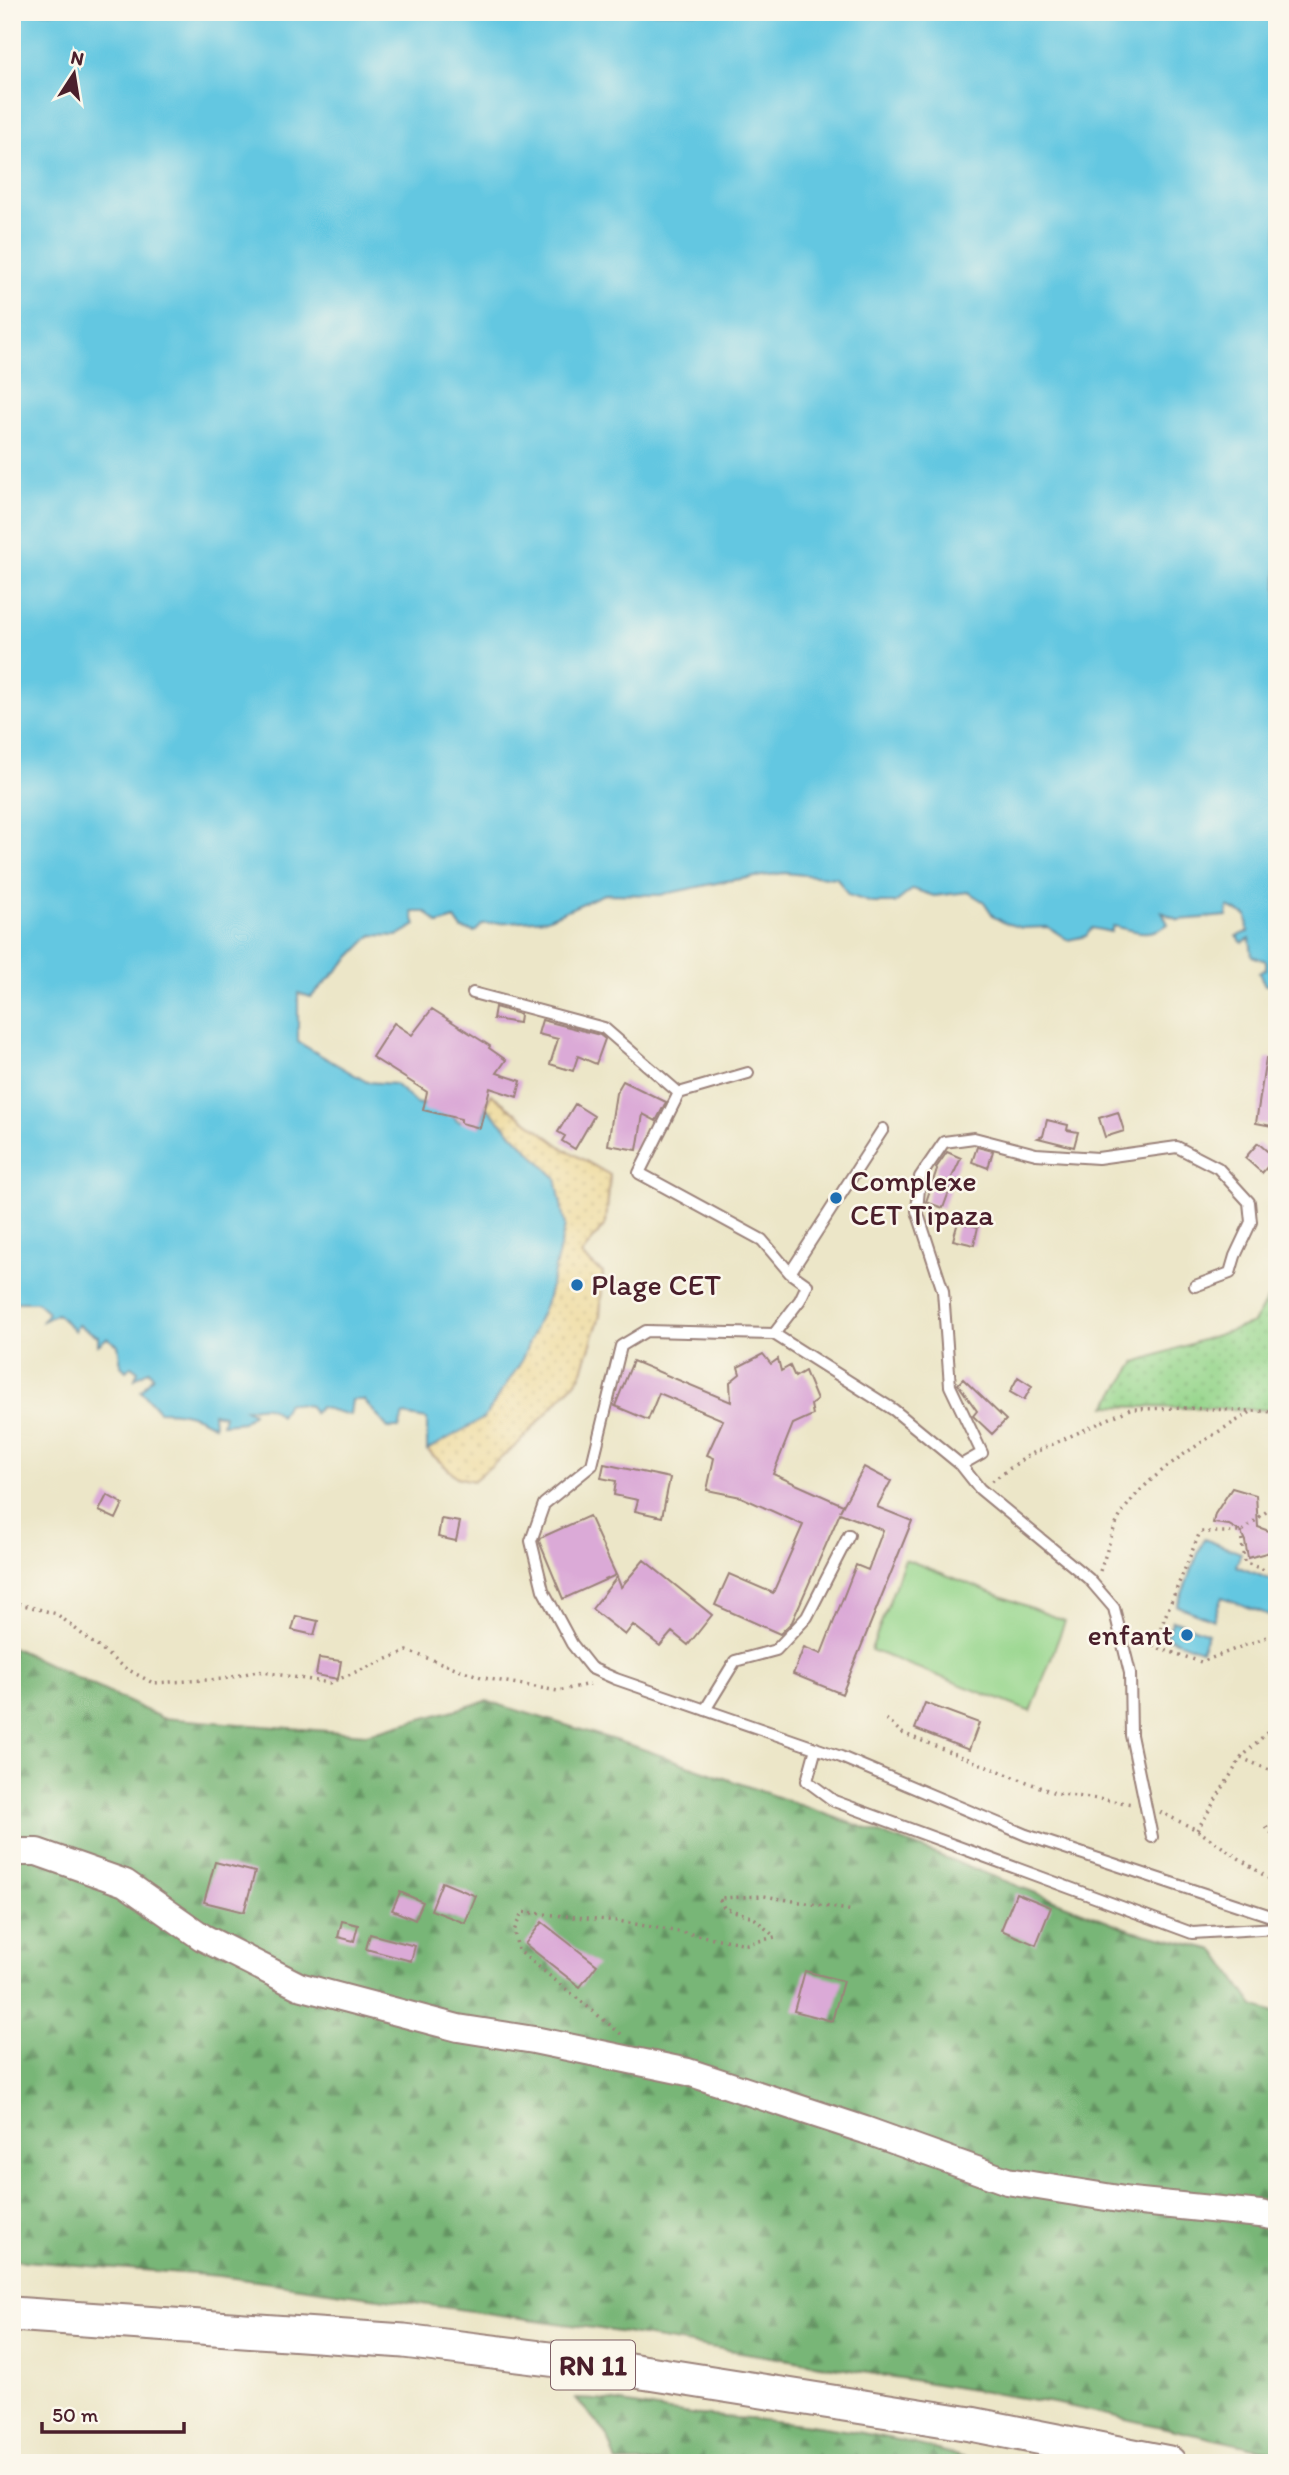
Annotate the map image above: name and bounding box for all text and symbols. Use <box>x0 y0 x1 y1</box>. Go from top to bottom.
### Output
north arrow <box>38 38 108 108</box>
text: N <box>69 45 86 70</box>
place label: Complexe CET Tipaza <box>850 1162 994 1233</box>
marker: Complexe CET Tipaza <box>828 1190 844 1206</box>
place label: Plage CET <box>591 1266 721 1303</box>
marker: Plage CET <box>569 1277 585 1293</box>
place label: enfant <box>1087 1616 1173 1653</box>
marker: enfant <box>1179 1627 1195 1643</box>
road number: RN 11 <box>551 2340 635 2390</box>
scale bar <box>42 2391 184 2435</box>
text: 50 m <box>52 2402 99 2427</box>

